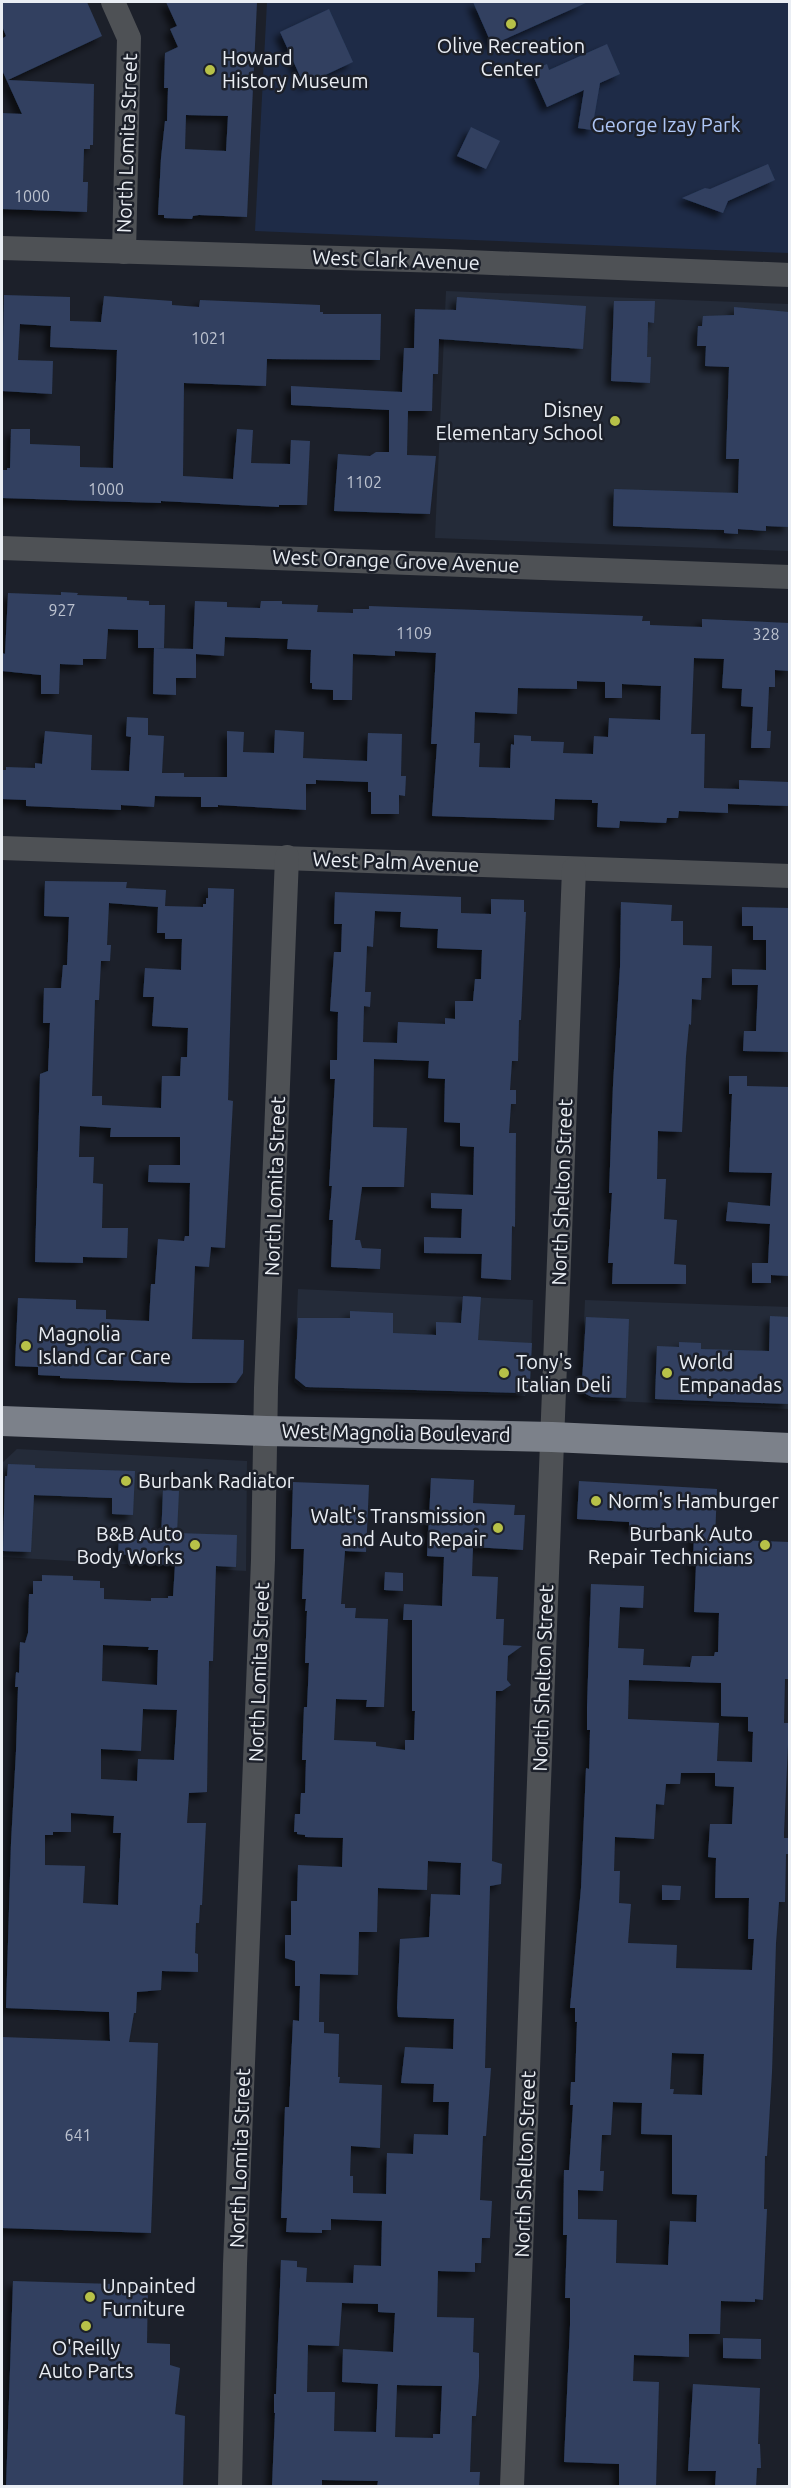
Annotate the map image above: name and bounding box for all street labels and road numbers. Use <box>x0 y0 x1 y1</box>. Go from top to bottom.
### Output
street label: North Lomita Street <box>112 53 141 233</box>
street label: West Clark Avenue <box>312 245 480 274</box>
street label: West Orange Grove Avenue <box>272 545 520 576</box>
street label: West Palm Avenue <box>312 847 480 876</box>
street label: North Lomita Street <box>260 1096 289 1276</box>
street label: North Shelton Street <box>547 1098 576 1286</box>
street label: West Magnolia Boulevard <box>281 1419 511 1446</box>
street label: North Lomita Street <box>244 1582 273 1762</box>
street label: North Shelton Street <box>528 1584 557 1772</box>
street label: North Lomita Street <box>225 2068 254 2248</box>
street label: North Shelton Street <box>510 2070 539 2258</box>

